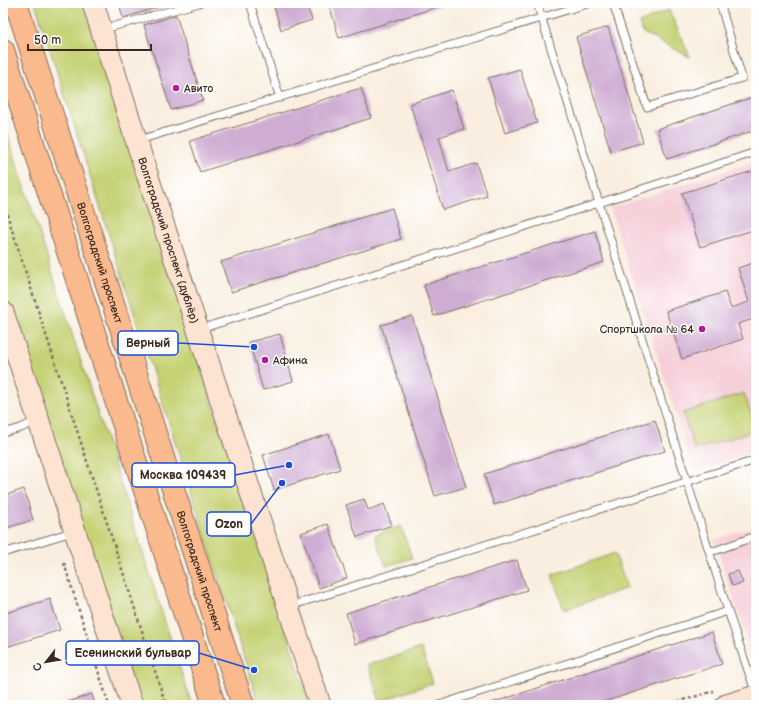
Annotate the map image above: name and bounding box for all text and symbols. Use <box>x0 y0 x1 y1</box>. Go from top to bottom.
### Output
scale bar <box>28 26 151 52</box>
text: 50 m <box>34 33 61 48</box>
place label: Авито <box>183 82 213 95</box>
marker: Авито <box>171 83 181 93</box>
street label: Волгоградский проспект (дублёр) <box>135 156 201 325</box>
street label: Волгоградский проспект <box>74 201 125 325</box>
place label: Спортшкола № 64 <box>600 323 694 336</box>
marker: Спортшкола № 64 <box>697 324 707 334</box>
callout: Верный <box>118 331 178 355</box>
text: Верный <box>126 336 170 351</box>
place label: Афина <box>272 354 308 367</box>
marker: Афина <box>260 355 270 365</box>
callout: Москва 109439 <box>132 463 235 487</box>
text: Москва 109439 <box>140 468 226 483</box>
street label: Волгоградский проспект <box>174 509 225 633</box>
callout: Ozon <box>207 512 251 536</box>
text: Ozon <box>215 517 243 532</box>
callout: Есенинский бульвар <box>66 641 199 665</box>
north arrow <box>26 642 66 682</box>
text: Есенинский бульвар <box>75 646 191 661</box>
text: С <box>30 660 45 674</box>

